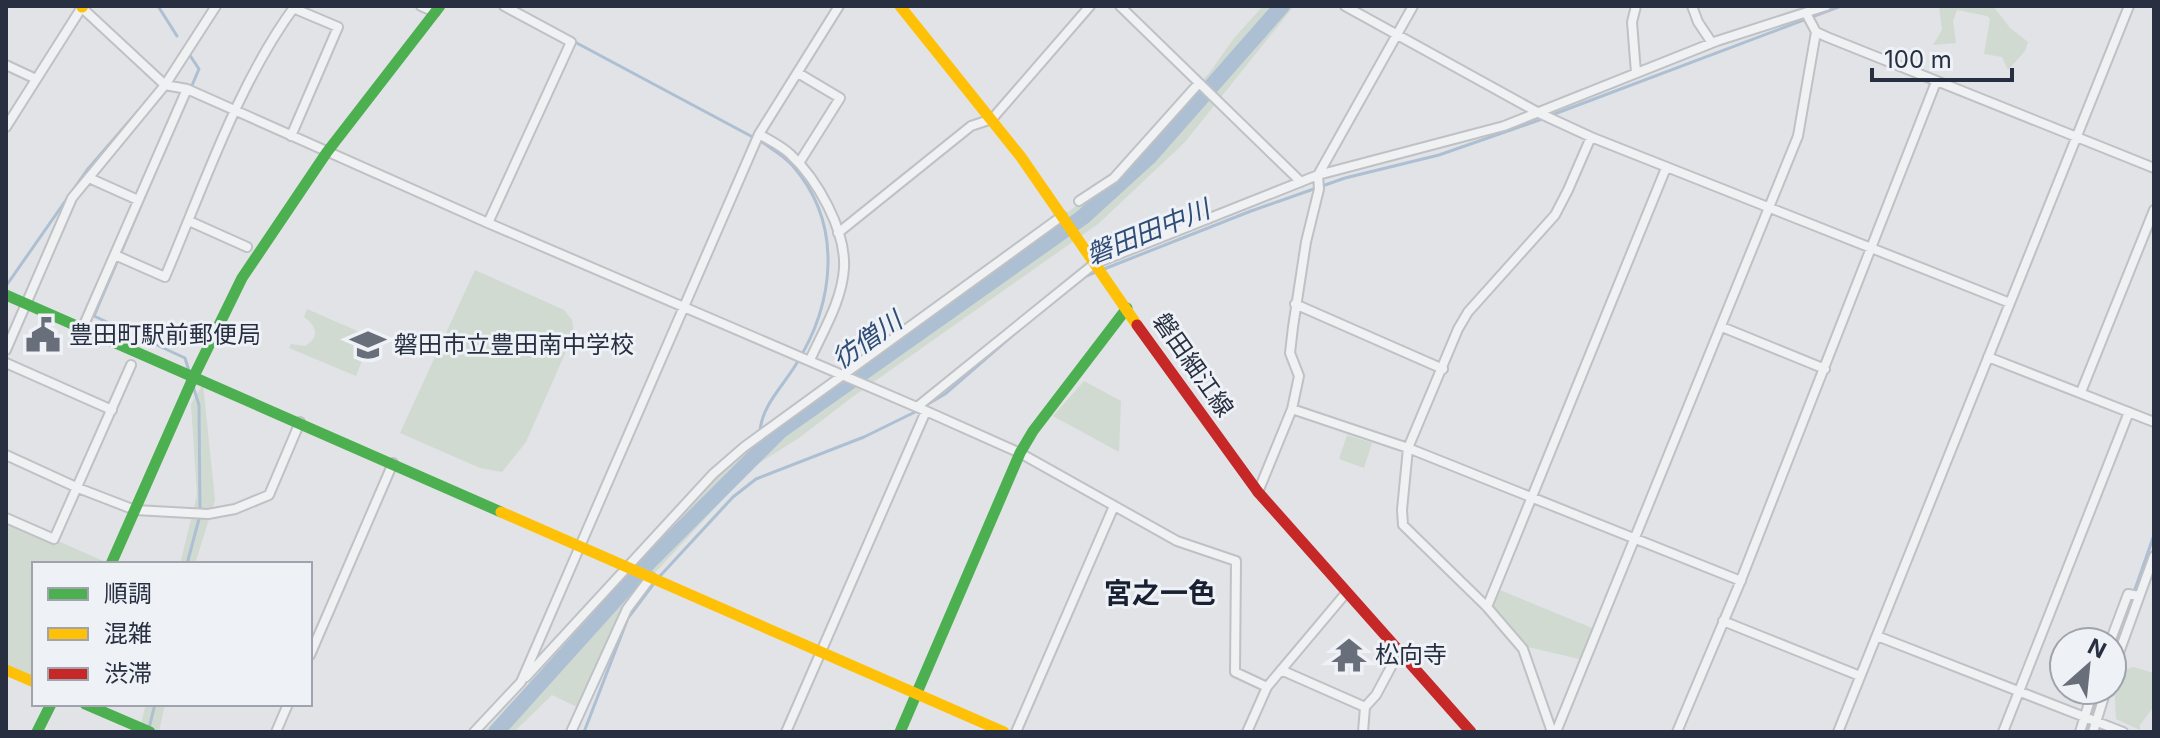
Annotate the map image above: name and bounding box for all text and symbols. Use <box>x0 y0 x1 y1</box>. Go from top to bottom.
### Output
scale bar <box>1872 32 2012 82</box>
text: 100 m <box>1884 45 1952 74</box>
water label: 磐田田中川 <box>1082 192 1217 270</box>
water label: 彷僧川 <box>826 303 910 375</box>
street label: 磐田細江線 <box>1147 307 1240 422</box>
public building icon: 豊田町駅前郵便局 <box>24 316 62 354</box>
place label: 豊田町駅前郵便局 <box>69 320 261 349</box>
school or university icon: 磐田市立豊田南中学校 <box>349 326 387 364</box>
place label: 磐田市立豊田南中学校 <box>394 330 634 359</box>
legend <box>32 562 312 706</box>
district label: 宮之一色 <box>1104 576 1216 610</box>
text: 順調 <box>104 579 152 608</box>
text: 混雑 <box>104 619 152 648</box>
north arrow <box>2048 626 2128 706</box>
text: N <box>2084 633 2110 664</box>
temple icon: 松向寺 <box>1330 636 1368 674</box>
place label: 松向寺 <box>1375 640 1447 669</box>
text: 渋滞 <box>104 659 152 688</box>

